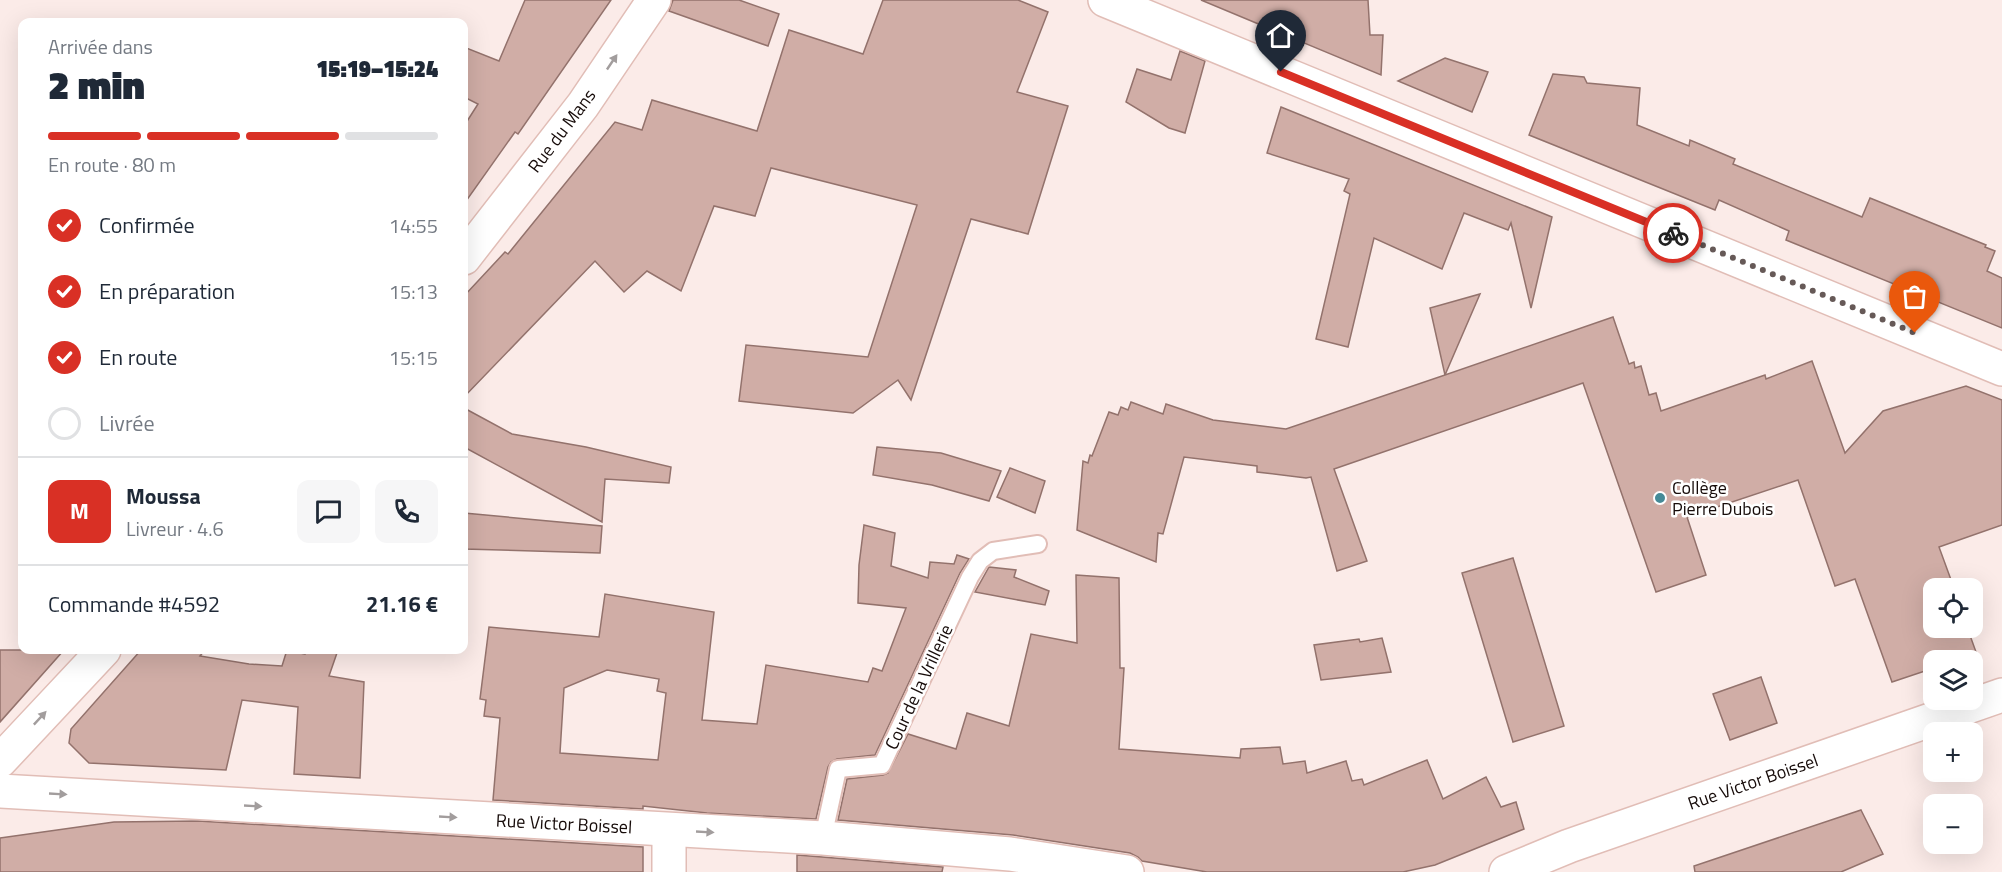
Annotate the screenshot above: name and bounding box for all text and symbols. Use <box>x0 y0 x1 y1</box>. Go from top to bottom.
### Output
pin <box>1255 10 1306 72</box>
icon: home <box>1264 19 1297 52</box>
text: Arrivée dans <box>48 31 153 62</box>
text: 15:19–15:24 <box>316 52 438 86</box>
one-way arrow <box>606 54 617 70</box>
text: 2 min <box>48 55 145 114</box>
street label: Rue du Mans <box>521 83 602 178</box>
text: En route · 80 m <box>48 149 176 180</box>
courier <box>1643 203 1703 263</box>
text: Confirmée <box>99 208 195 242</box>
icon: check <box>48 209 81 242</box>
text: 14:55 <box>389 210 438 241</box>
icon: bike <box>1657 217 1690 250</box>
pin <box>1889 271 1940 333</box>
text: En préparation <box>99 274 235 308</box>
icon: check <box>48 275 81 308</box>
text: 15:13 <box>389 276 438 307</box>
icon: bag <box>1898 280 1931 313</box>
text: En route <box>99 340 177 374</box>
icon: check <box>48 341 81 374</box>
text: 15:15 <box>389 342 438 373</box>
text: Livrée <box>99 406 155 440</box>
place label: Collège Pierre Dubois <box>1672 474 1773 522</box>
text: Moussa <box>126 479 201 513</box>
button: chat <box>297 480 360 543</box>
button: phone <box>375 480 438 543</box>
marker: Collège Pierre Dubois <box>1653 491 1667 505</box>
text: M <box>70 494 89 528</box>
text: Livreur · 4.6 <box>126 513 224 544</box>
map controls <box>1923 578 1983 854</box>
button: locate <box>1923 578 1983 638</box>
text: Commande #4592 <box>48 587 220 621</box>
text: 21.16 € <box>366 587 438 621</box>
street label: Cour de la Vrillerie <box>878 620 959 754</box>
button: layers <box>1923 650 1983 710</box>
one-way arrow <box>33 711 46 726</box>
button: + <box>1923 722 1983 782</box>
street label: Rue Victor Boissel <box>1684 747 1822 817</box>
one-way arrow <box>49 790 68 799</box>
button: − <box>1923 794 1983 854</box>
one-way arrow <box>244 801 263 810</box>
street label: Rue Victor Boissel <box>495 806 633 841</box>
one-way arrow <box>438 812 457 822</box>
one-way arrow <box>696 827 715 836</box>

